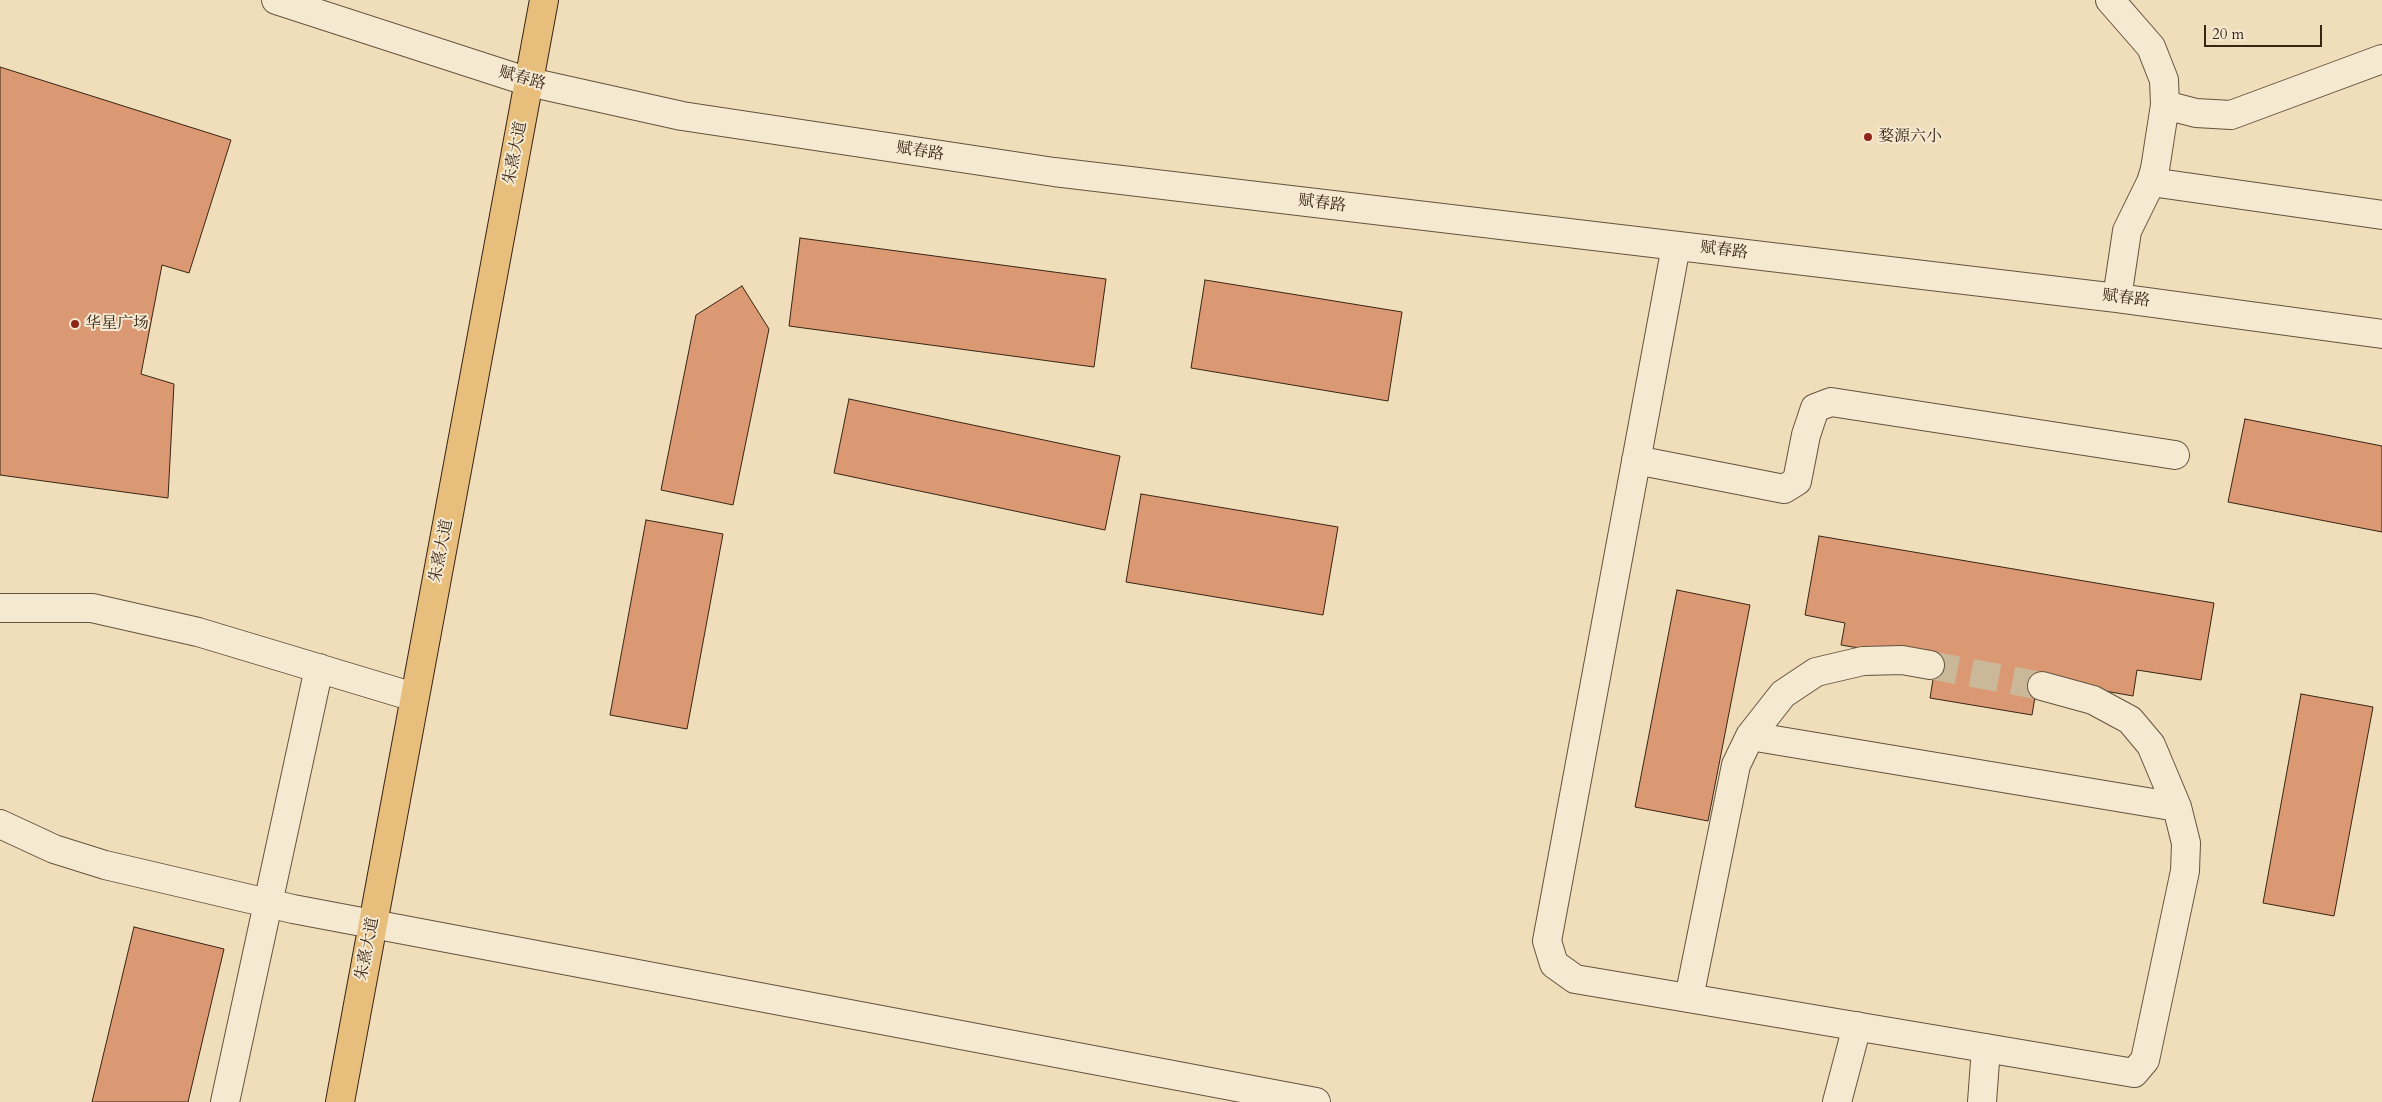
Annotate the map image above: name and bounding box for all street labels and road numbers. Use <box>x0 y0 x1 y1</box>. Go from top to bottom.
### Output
street label: 赋春路 <box>496 63 548 95</box>
street label: 朱熹大道 <box>500 120 532 186</box>
street label: 赋春路 <box>895 139 945 165</box>
street label: 赋春路 <box>1297 192 1347 216</box>
street label: 赋春路 <box>1699 239 1749 263</box>
street label: 赋春路 <box>2101 287 2151 311</box>
street label: 朱熹大道 <box>426 518 458 584</box>
street label: 朱熹大道 <box>352 916 384 982</box>

